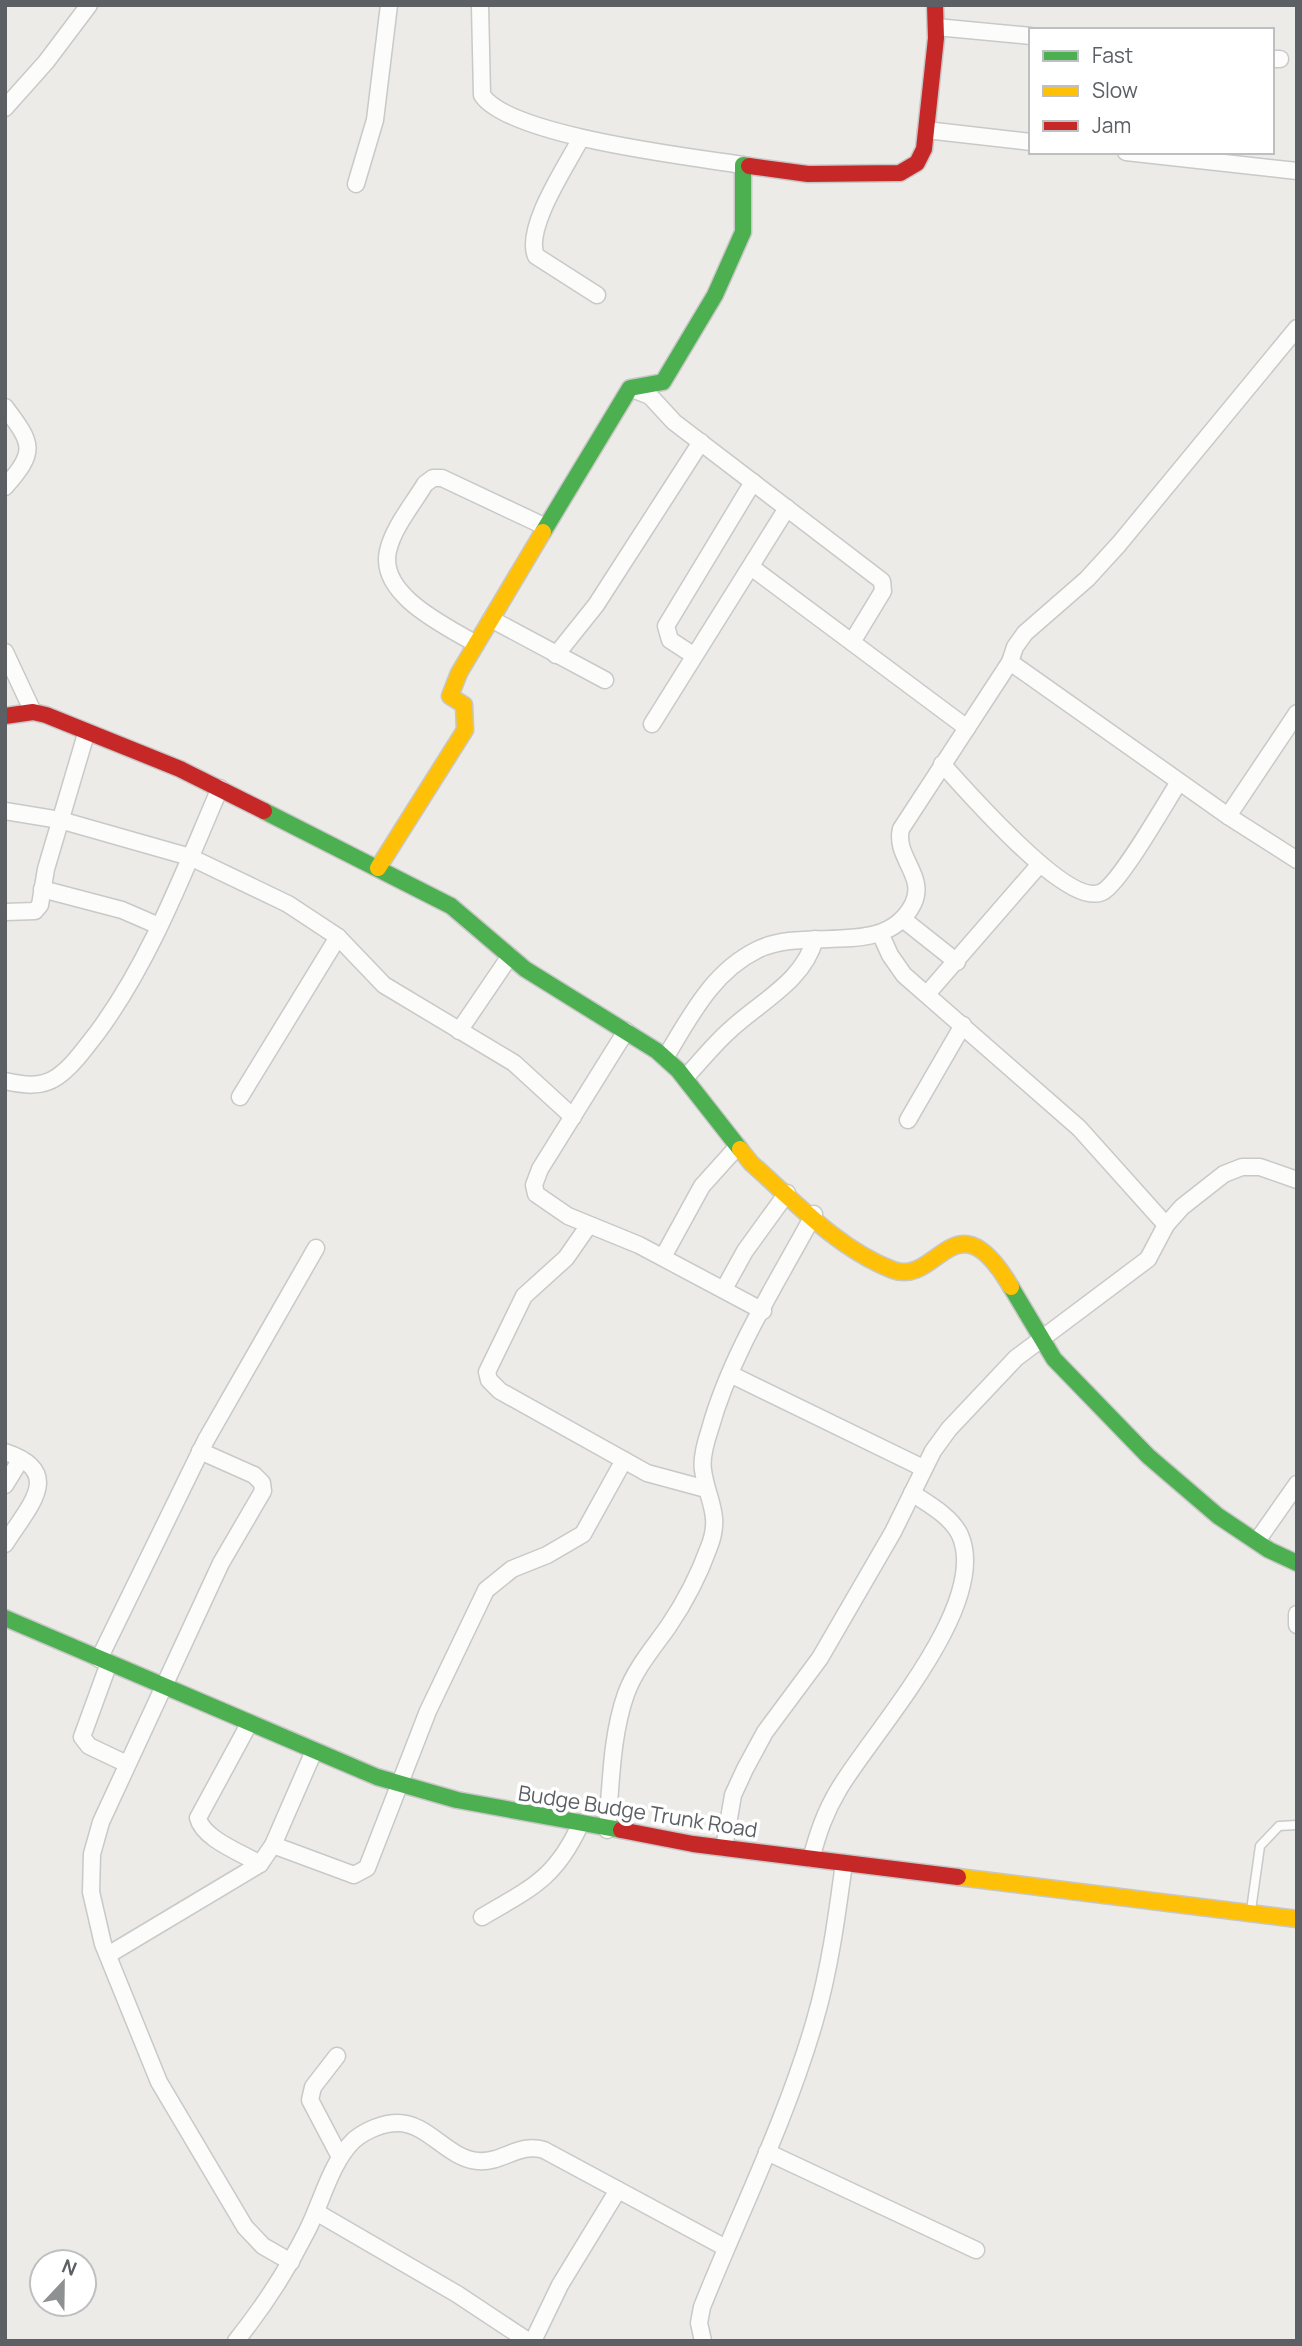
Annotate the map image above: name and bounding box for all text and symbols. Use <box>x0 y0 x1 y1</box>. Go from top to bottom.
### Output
legend <box>1029 28 1274 154</box>
text: Fast <box>1092 41 1133 69</box>
text: Slow <box>1092 76 1138 104</box>
text: Jam <box>1092 111 1131 139</box>
street label: Budge Budge Trunk Road <box>516 1778 760 1844</box>
north arrow <box>28 2248 98 2318</box>
text: N <box>58 2253 81 2282</box>

